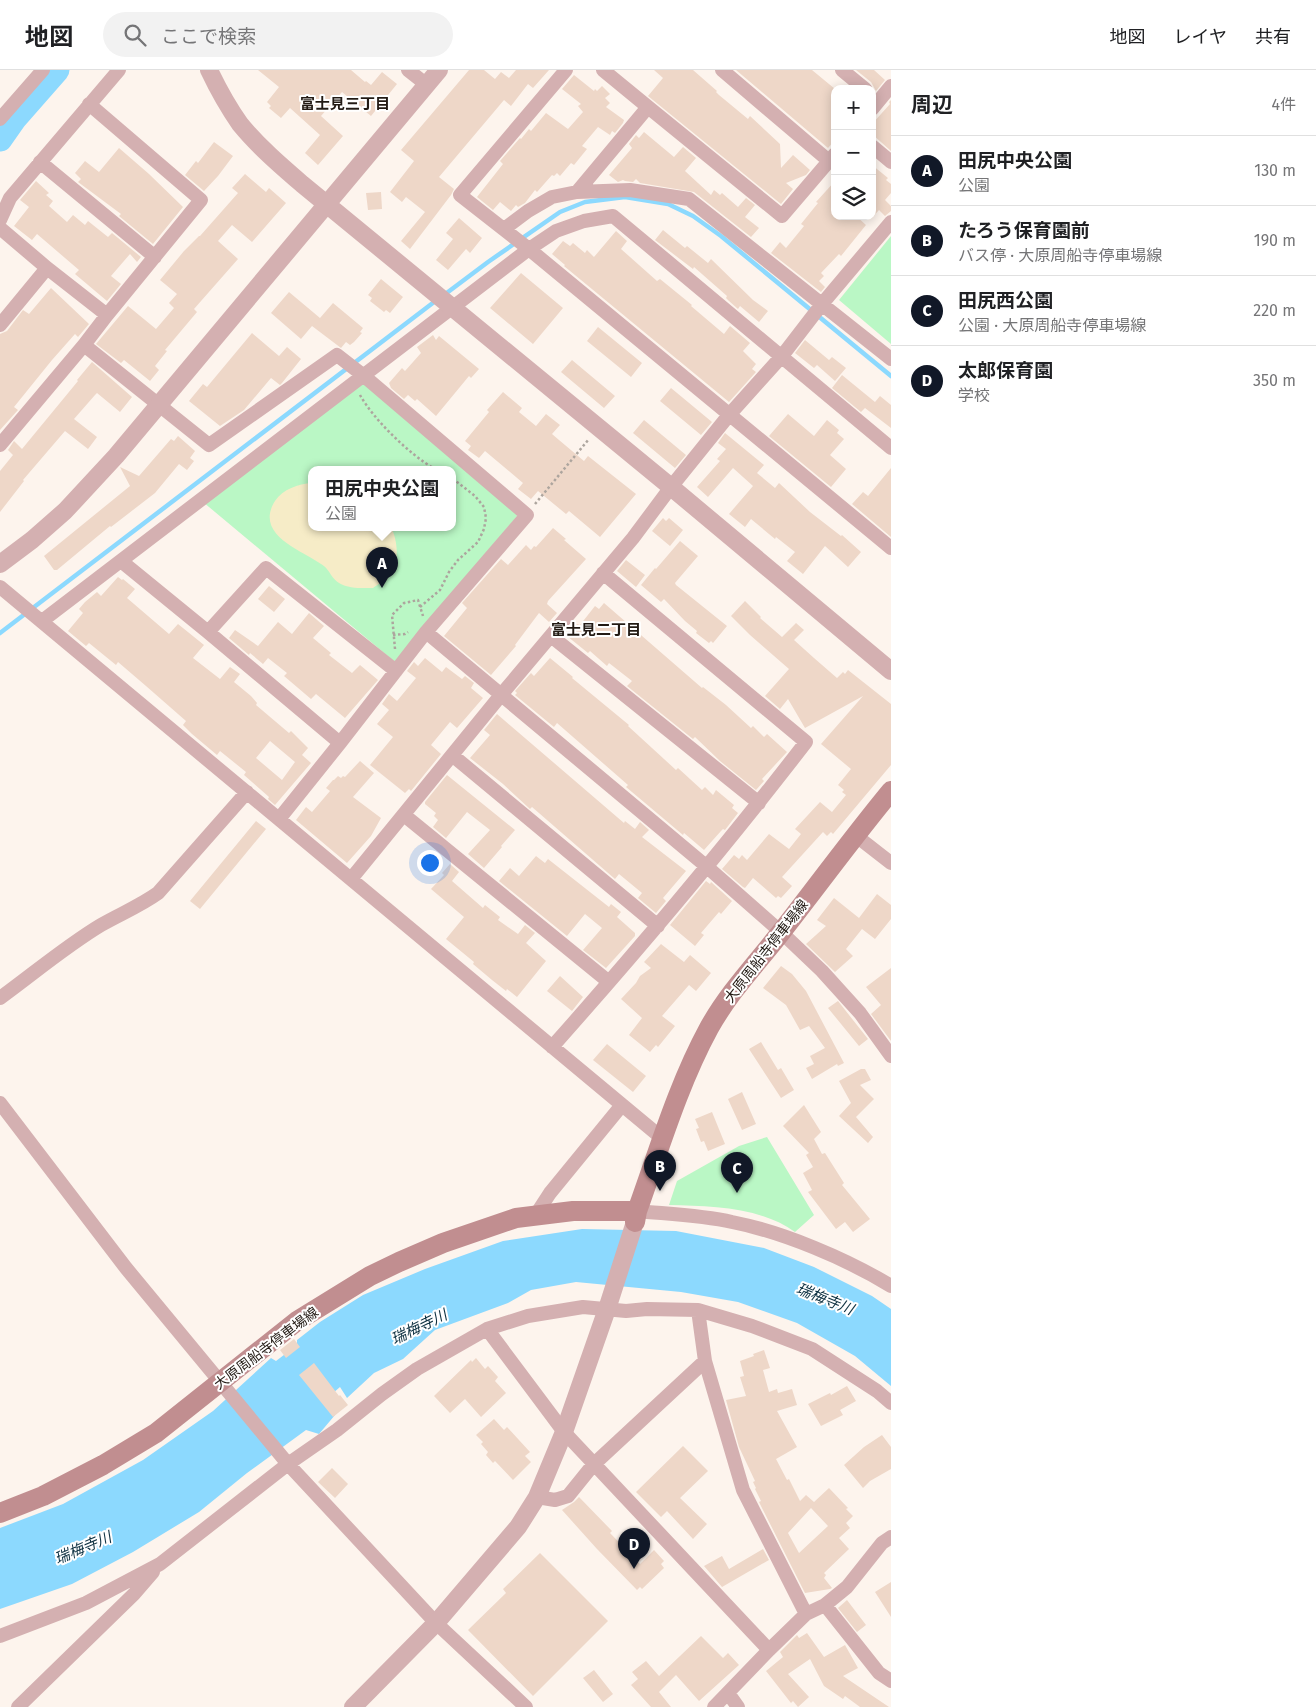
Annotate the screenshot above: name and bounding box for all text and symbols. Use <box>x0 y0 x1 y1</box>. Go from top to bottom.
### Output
search box <box>103 12 453 57</box>
icon: search <box>121 21 149 49</box>
text: 地図 <box>25 23 73 51</box>
text: ここで検索 <box>161 25 256 48</box>
text: 地図 <box>1110 26 1146 48</box>
text: レイヤ <box>1174 26 1227 48</box>
text: 共有 <box>1255 26 1291 48</box>
map controls <box>831 85 876 220</box>
button: + <box>831 85 876 130</box>
text: 周辺 <box>911 92 953 118</box>
district label: 富士見三丁目 <box>300 95 390 113</box>
text: 4件 <box>1271 95 1296 114</box>
button: − <box>831 130 876 175</box>
text: 田尻中央公園 <box>958 149 1072 172</box>
text: A <box>922 161 932 180</box>
text: 130 m <box>1254 161 1296 180</box>
button: layers <box>831 175 876 220</box>
text: 公園 <box>958 176 990 195</box>
text: たろう保育園前 <box>958 219 1090 242</box>
text: B <box>922 231 932 250</box>
text: 190 m <box>1254 231 1296 250</box>
text: バス停 · 大原周船寺停車場線 <box>958 246 1162 265</box>
text: 田尻西公園 <box>958 289 1053 312</box>
text: C <box>922 301 932 320</box>
text: 220 m <box>1253 301 1296 320</box>
text: 公園 · 大原周船寺停車場線 <box>958 316 1146 335</box>
text: 太郎保育園 <box>958 359 1053 382</box>
text: D <box>922 371 932 390</box>
text: 350 m <box>1253 371 1296 390</box>
text: 学校 <box>958 386 990 405</box>
popup <box>308 466 456 531</box>
text: 田尻中央公園 <box>325 477 439 500</box>
text: 公園 <box>325 504 357 523</box>
pin: A <box>366 547 398 588</box>
district label: 富士見二丁目 <box>551 621 641 639</box>
your location <box>417 850 443 876</box>
street label: 大原周船寺停車場線 <box>721 896 812 1006</box>
pin: B <box>644 1150 676 1191</box>
pin: C <box>721 1152 753 1193</box>
water label: 瑞梅寺川 <box>794 1279 858 1319</box>
street label: 大原周船寺停車場線 <box>211 1304 322 1393</box>
water label: 瑞梅寺川 <box>388 1305 452 1348</box>
water label: 瑞梅寺川 <box>52 1527 116 1568</box>
pin: D <box>618 1528 650 1569</box>

